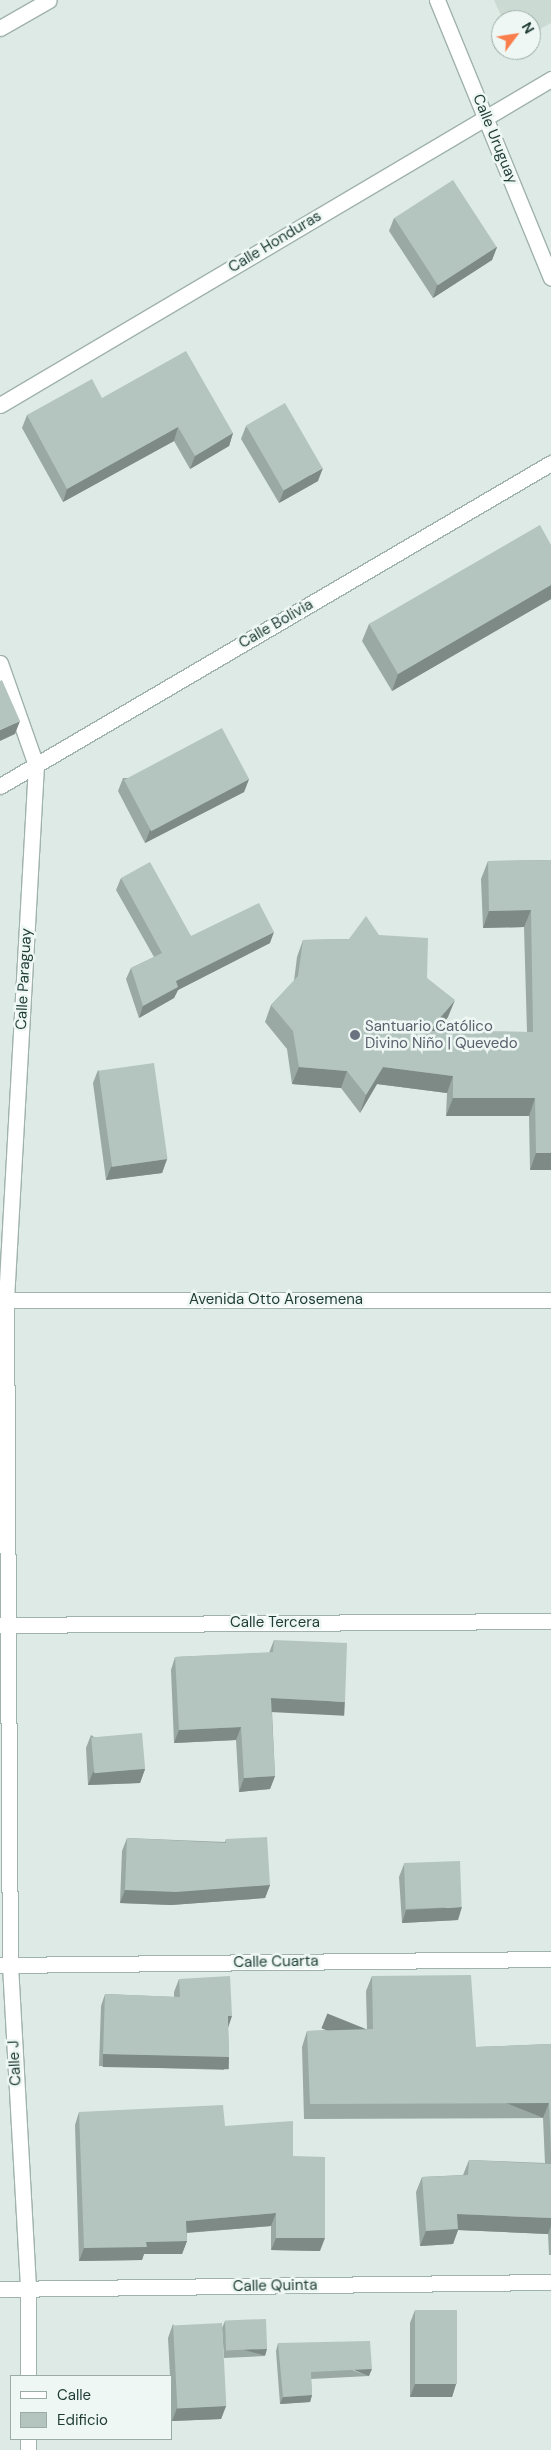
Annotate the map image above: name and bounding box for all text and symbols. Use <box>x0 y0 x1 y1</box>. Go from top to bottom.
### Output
north arrow <box>491 10 541 60</box>
text: N <box>518 19 538 37</box>
street label: Calle Uruguay <box>469 91 521 187</box>
street label: Calle Honduras <box>225 207 325 277</box>
street label: Calle Bolivia <box>236 596 316 652</box>
street label: Calle Paraguay <box>12 928 36 1030</box>
place label: Santuario Católico Divino Niño | Quevedo <box>365 1017 518 1052</box>
marker: Santuario Católico Divino Niño | Quevedo <box>349 1029 361 1041</box>
street label: Avenida Otto Arosemena <box>189 1291 363 1309</box>
street label: Calle Tercera <box>230 1614 320 1632</box>
street label: Calle Cuarta <box>233 1952 319 1972</box>
street label: Calle J <box>5 2040 25 2086</box>
street label: Calle Quinta <box>233 2276 317 2296</box>
legend <box>10 2375 172 2440</box>
text: Calle <box>57 2385 91 2405</box>
text: Edificio <box>57 2410 108 2430</box>

